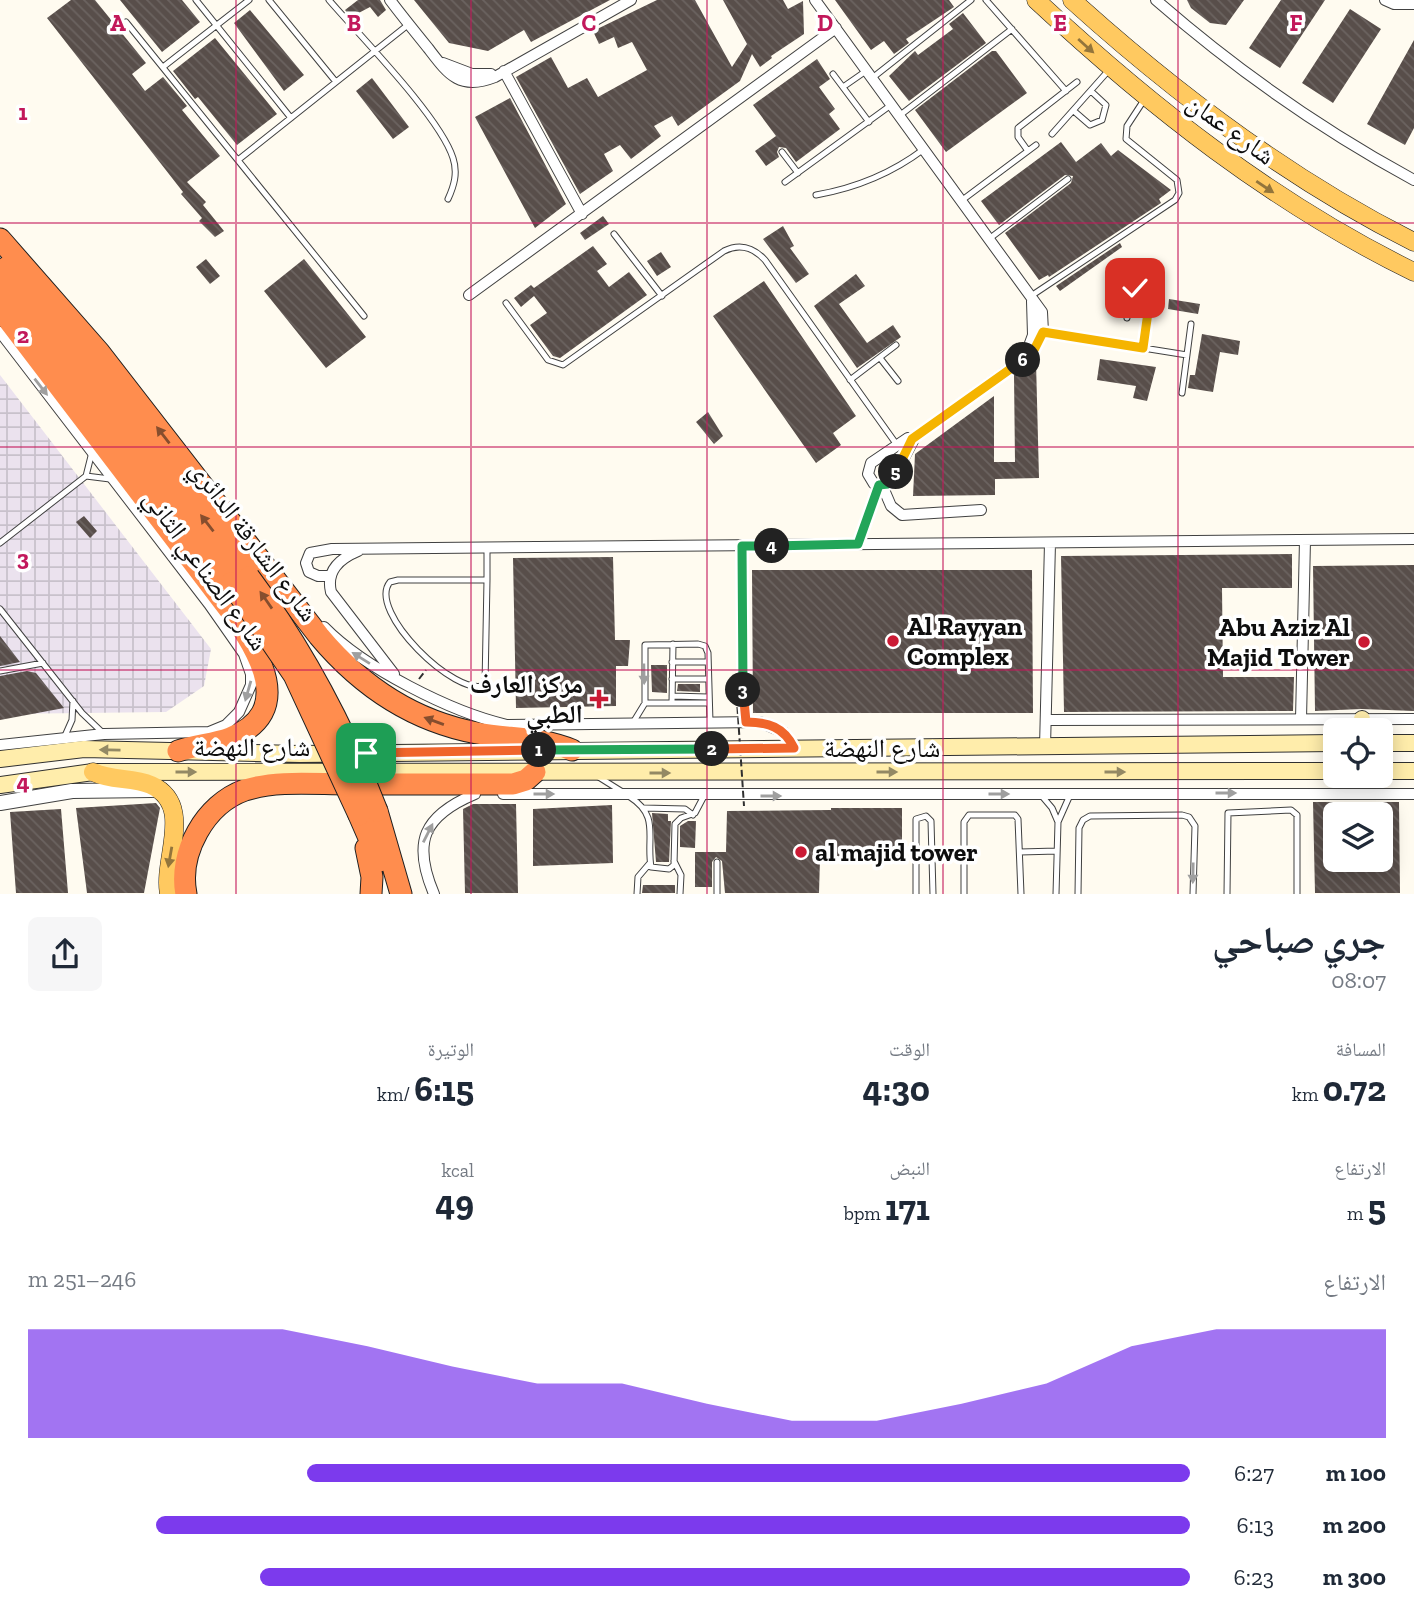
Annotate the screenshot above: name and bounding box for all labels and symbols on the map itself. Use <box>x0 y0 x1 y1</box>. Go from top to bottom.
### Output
text: A <box>110 9 126 37</box>
text: B <box>347 9 361 37</box>
text: C <box>582 9 596 37</box>
text: D <box>817 9 833 37</box>
text: E <box>1053 9 1067 37</box>
text: F <box>1289 9 1303 37</box>
one-way arrow <box>1077 38 1095 54</box>
street label: شارع عمان <box>1181 86 1281 172</box>
text: 1 <box>18 98 28 126</box>
one-way arrow <box>1255 180 1275 193</box>
pin <box>1105 258 1165 318</box>
text: 2 <box>17 321 29 349</box>
pin: 6 <box>1006 342 1040 378</box>
one-way arrow <box>34 377 48 396</box>
one-way arrow <box>157 426 171 444</box>
street label: شارع الشارقة الدائري <box>179 454 325 631</box>
pin: 5 <box>878 454 914 490</box>
street label: شارع الصناعي الثاني <box>133 483 275 659</box>
one-way arrow <box>200 514 214 532</box>
pin: 4 <box>754 528 790 564</box>
text: 3 <box>17 544 29 572</box>
one-way arrow <box>259 591 273 609</box>
place label: Al Rayyan Complex <box>907 610 1023 672</box>
place label: Abu Aziz Al Majid Tower <box>1207 611 1350 673</box>
marker: Al Rayyan Complex <box>885 633 901 649</box>
marker: Abu Aziz Al Majid Tower <box>1356 634 1372 650</box>
one-way arrow <box>352 651 371 664</box>
one-way arrow <box>639 663 650 685</box>
place label: مركز العارف الطبي <box>470 668 583 734</box>
pin: 3 <box>726 672 760 708</box>
one-way arrow <box>242 680 252 701</box>
marker: مركز العارف الطبي <box>589 689 609 709</box>
one-way arrow <box>424 715 445 726</box>
pin <box>336 723 396 783</box>
street label: شارع النهضة <box>194 731 310 763</box>
pin: 1 <box>522 732 556 768</box>
pin: 2 <box>694 732 730 766</box>
street label: شارع النهضة <box>824 732 940 764</box>
one-way arrow <box>98 744 120 755</box>
one-way arrow <box>175 766 197 778</box>
one-way arrow <box>876 766 898 778</box>
one-way arrow <box>1104 766 1126 778</box>
one-way arrow <box>649 767 671 779</box>
text: 4 <box>16 768 30 796</box>
one-way arrow <box>1215 787 1237 799</box>
one-way arrow <box>533 788 555 800</box>
one-way arrow <box>988 788 1010 800</box>
one-way arrow <box>760 790 782 802</box>
one-way arrow <box>422 823 434 843</box>
place label: al majid tower <box>815 836 978 868</box>
marker: al majid tower <box>793 844 809 860</box>
one-way arrow <box>164 846 175 868</box>
one-way arrow <box>1188 862 1199 884</box>

